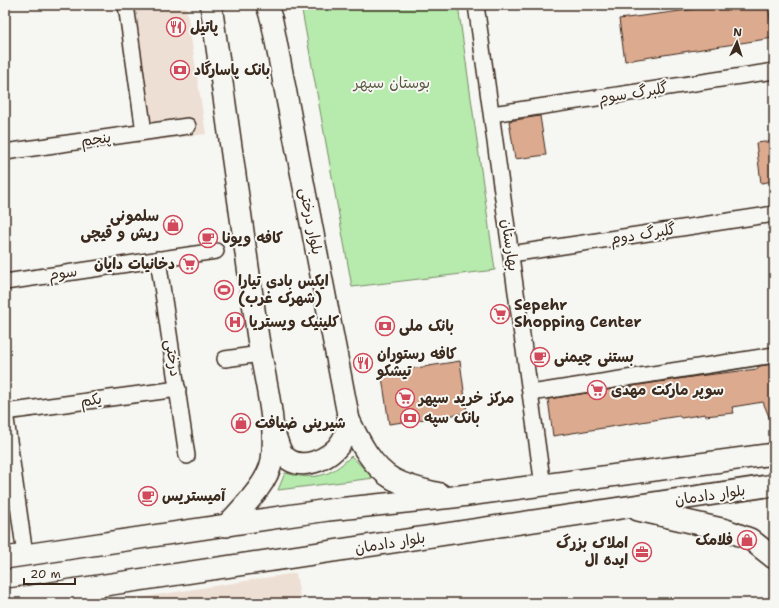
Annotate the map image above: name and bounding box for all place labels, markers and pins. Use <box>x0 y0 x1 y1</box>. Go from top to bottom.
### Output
restaurant icon: پاتیل <box>165 16 187 38</box>
place label: پاتیل <box>190 17 219 37</box>
bank icon: بانک پاسارگاد <box>169 59 191 81</box>
place label: بانک پاسارگاد <box>194 60 270 80</box>
place label: سلمونی ریش و قیچی <box>81 206 159 243</box>
shop icon: سلمونی ریش و قیچی <box>162 214 184 236</box>
cafe icon: کافه ویونا <box>197 227 219 249</box>
place label: کافه ویونا <box>222 228 283 248</box>
supermarket icon: دخانیات دایان <box>178 253 200 275</box>
place label: دخانیات دایان <box>94 254 175 274</box>
place label: ایکس بادی تیارا (شهرک غرب) <box>238 271 329 308</box>
sports icon: ایکس بادی تیارا (شهرک غرب) <box>213 279 235 301</box>
place label: Sepehr Shopping Center <box>514 295 642 332</box>
supermarket icon: Sepehr Shopping Center <box>489 303 511 325</box>
hospital icon: کلینیک ویستریا <box>224 311 246 333</box>
place label: کلینیک ویستریا <box>249 312 339 332</box>
bank icon: بانک ملی <box>374 315 396 337</box>
place label: بانک ملی <box>399 316 454 336</box>
place label: کافه رستوران تیشکو <box>376 344 457 381</box>
cafe icon: بستنی چیمنی <box>529 346 551 368</box>
place label: بستنی چیمنی <box>554 347 634 367</box>
restaurant icon: کافه رستوران تیشکو <box>352 352 374 374</box>
supermarket icon: سوپر مارکت مهدی <box>586 379 608 401</box>
place label: سوپر مارکت مهدی <box>611 380 724 400</box>
supermarket icon: مرکز خرید سپهر <box>394 387 416 409</box>
place label: مرکز خرید سپهر <box>417 388 514 408</box>
bank icon: بانک سپه <box>399 407 421 429</box>
place label: بانک سپه <box>424 408 480 428</box>
shop icon: شیرینی ضیافت <box>230 412 252 434</box>
place label: شیرینی ضیافت <box>255 413 346 433</box>
cafe icon: آمیستریس <box>137 485 159 507</box>
place label: آمیستریس <box>162 486 226 506</box>
shop icon: فلامک <box>736 529 758 551</box>
place label: فلامک <box>695 530 733 550</box>
place label: املاک بزرگ ایده ال <box>556 533 628 570</box>
office icon: املاک بزرگ ایده ال <box>631 541 653 563</box>

